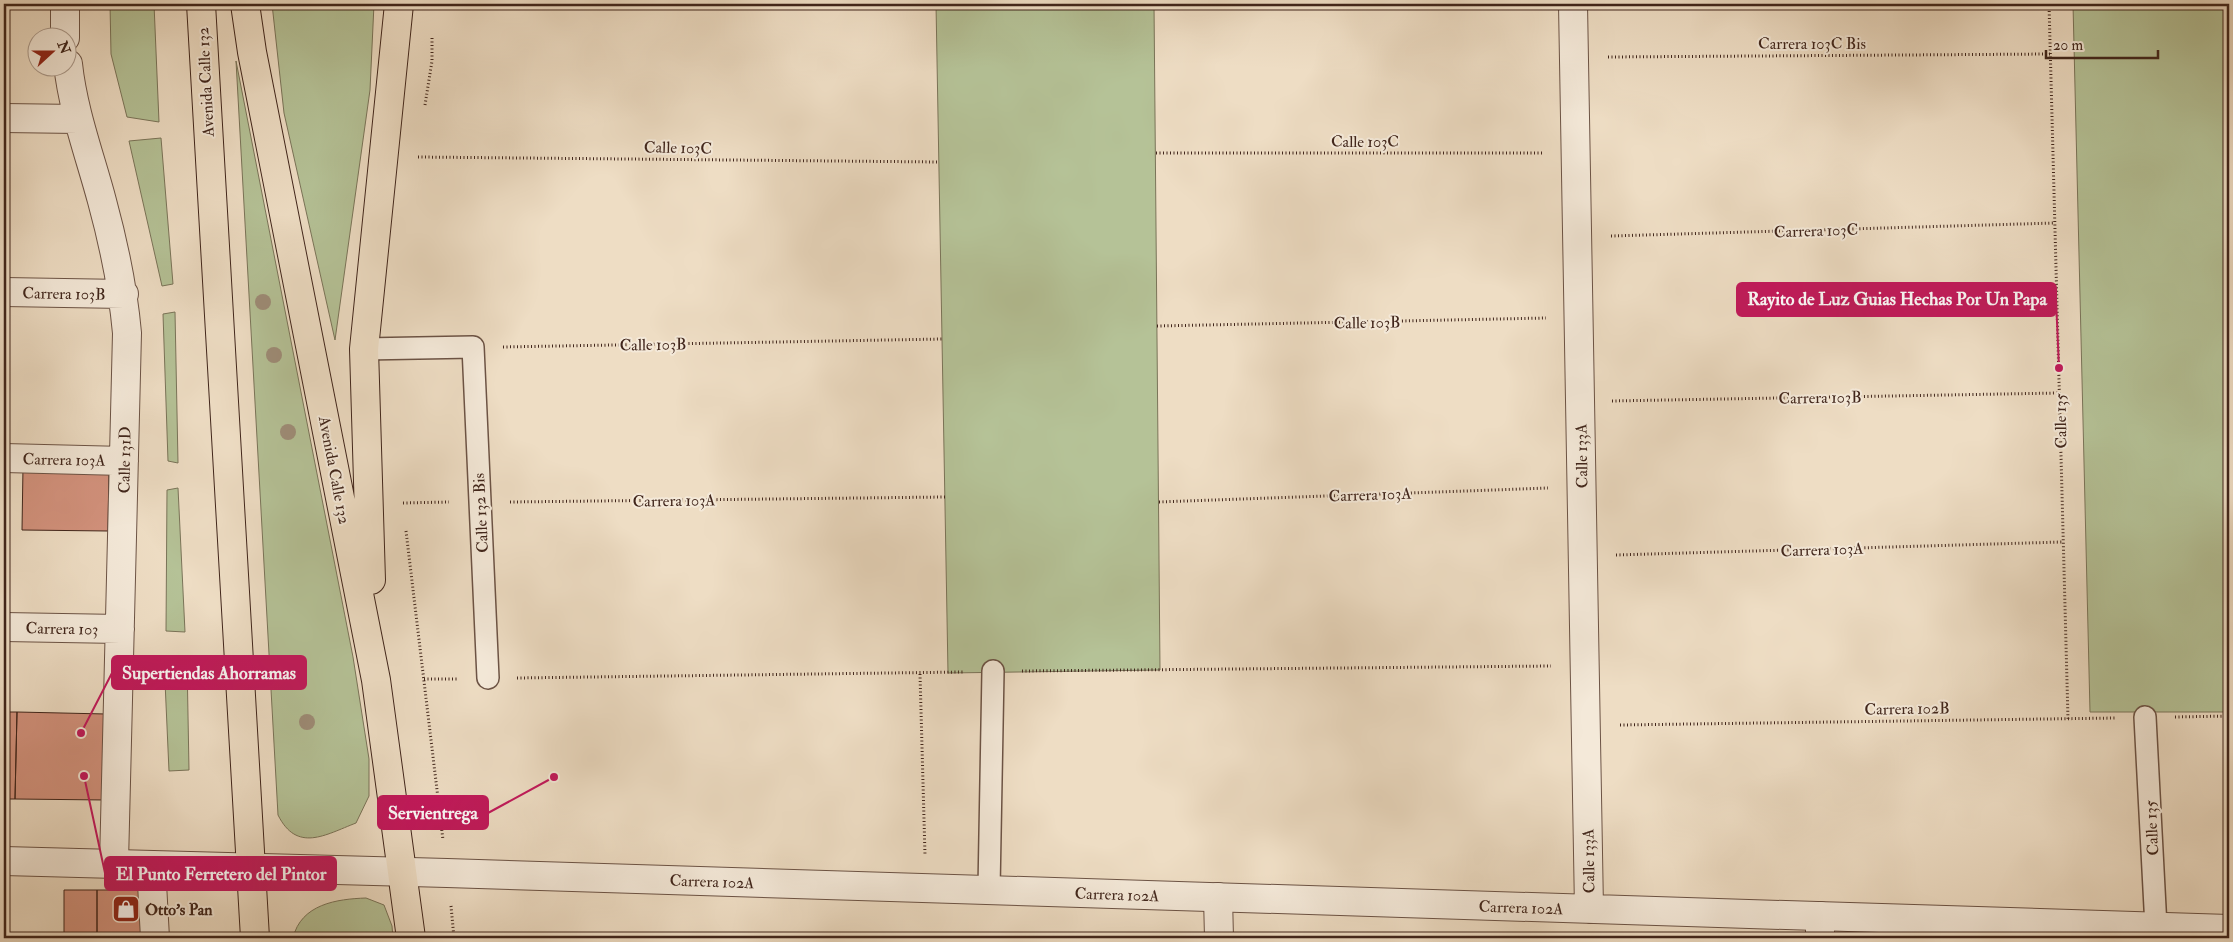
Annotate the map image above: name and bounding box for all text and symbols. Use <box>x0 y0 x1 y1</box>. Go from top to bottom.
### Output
street label: Avenida Calle 132 <box>193 27 219 138</box>
north arrow <box>28 28 78 78</box>
scale bar <box>2046 28 2158 60</box>
street label: Carrera 103C Bis <box>1758 34 1866 54</box>
text: 20 m <box>2053 36 2083 55</box>
text: N <box>53 38 74 57</box>
street label: Calle 103C <box>1331 132 1399 152</box>
street label: Calle 103C <box>644 137 712 159</box>
street label: Carrera 103C <box>1774 220 1859 242</box>
street label: Carrera 103B <box>22 283 106 305</box>
callout: Rayito de Luz Guias Hechas Por Un Papa <box>1737 283 2056 316</box>
text: Rayito de Luz Guias Hechas Por Un Papa <box>1747 288 2047 311</box>
street label: Calle 103B <box>1333 312 1401 334</box>
street label: Calle 103B <box>619 334 687 356</box>
street label: Carrera 103B <box>1778 387 1862 409</box>
street label: Calle 135 <box>2051 393 2071 449</box>
street label: Avenida Calle 132 <box>314 413 354 526</box>
street label: Calle 133A <box>1571 424 1593 488</box>
street label: Calle 131D <box>114 426 136 494</box>
street label: Carrera 103A <box>22 449 106 471</box>
street label: Calle 132 Bis <box>469 473 493 553</box>
street label: Carrera 103A <box>1328 484 1412 506</box>
street label: Carrera 103A <box>632 490 716 512</box>
street label: Carrera 103A <box>1780 539 1864 561</box>
street label: Carrera 103 <box>25 618 98 640</box>
callout: Supertiendas Ahorramas <box>112 656 306 689</box>
text: Supertiendas Ahorramas <box>122 662 296 685</box>
street label: Carrera 102B <box>1864 698 1950 720</box>
callout: Servientrega <box>378 796 488 829</box>
street label: Calle 135 <box>2141 800 2163 856</box>
text: Servientrega <box>388 802 479 825</box>
street label: Calle 133A <box>1578 829 1600 893</box>
callout: El Punto Ferretero del Pintor <box>105 857 336 890</box>
text: El Punto Ferretero del Pintor <box>116 863 327 886</box>
street label: Carrera 102A <box>669 871 755 893</box>
street label: Carrera 102A <box>1074 884 1160 906</box>
shop icon: Otto's Pan <box>111 894 141 924</box>
street label: Carrera 102A <box>1478 897 1564 919</box>
place label: Otto's Pan <box>145 900 213 920</box>

